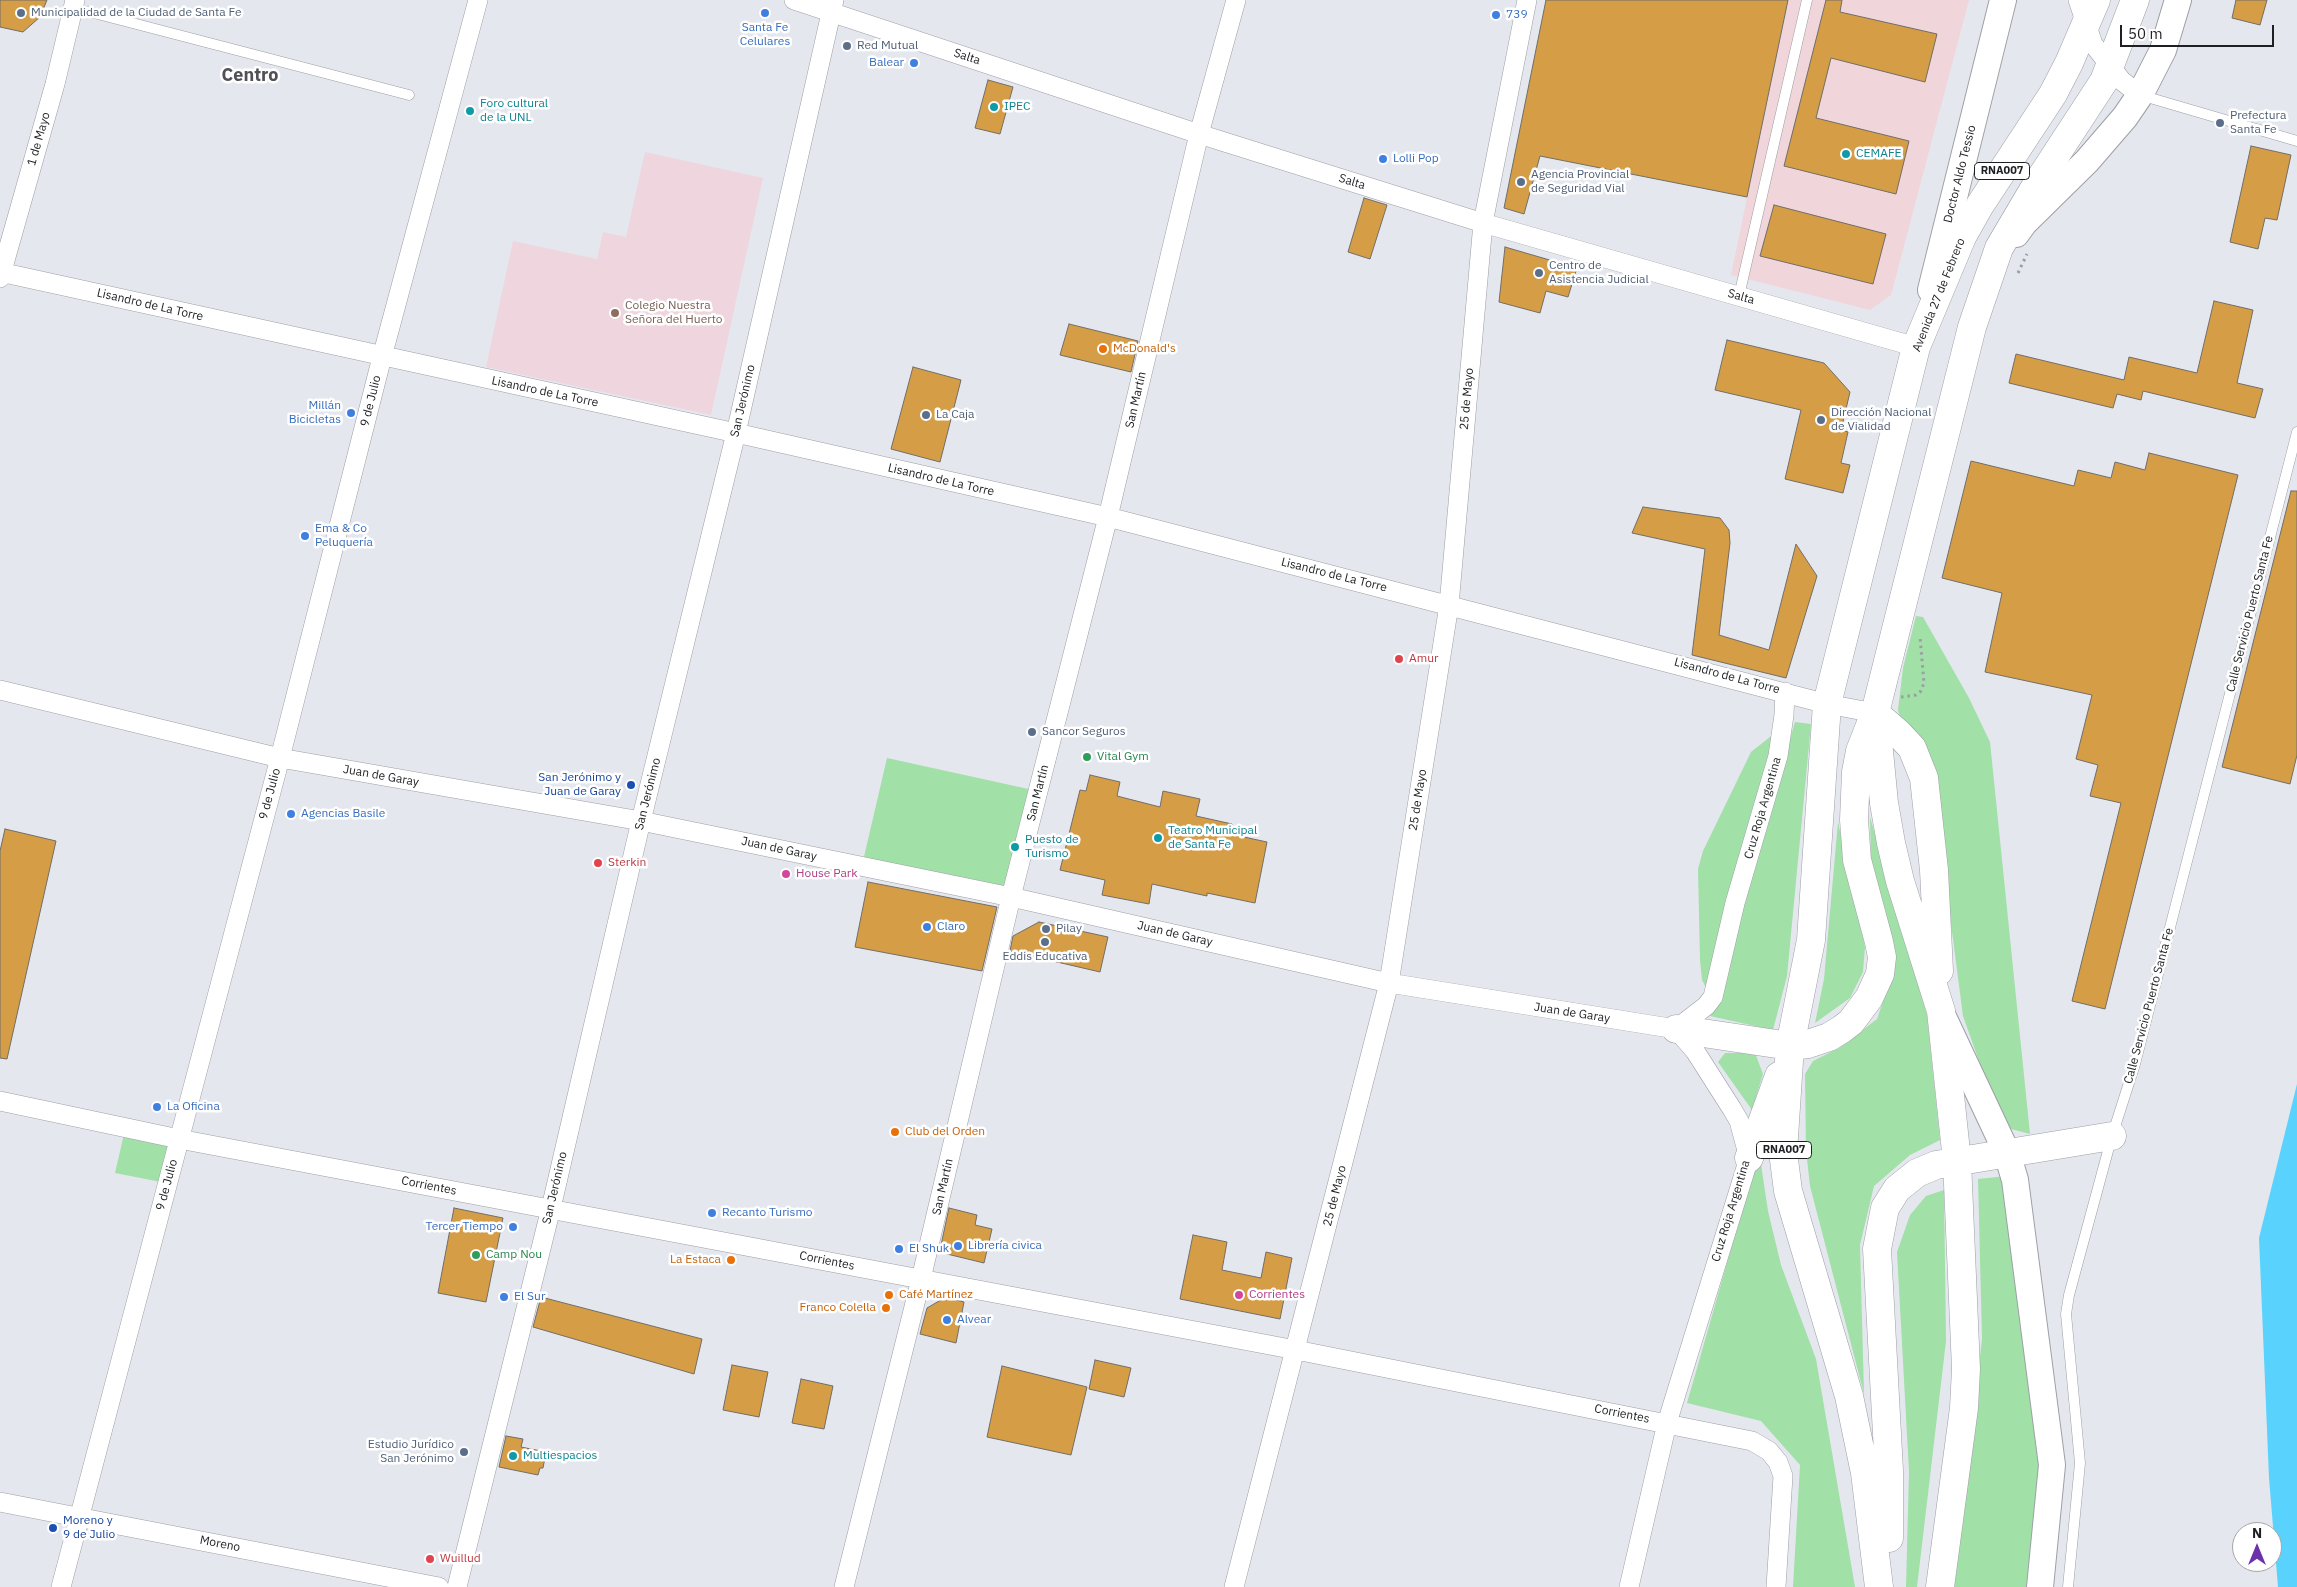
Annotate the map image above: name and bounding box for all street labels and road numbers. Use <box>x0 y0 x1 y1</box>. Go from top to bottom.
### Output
street label: Salta <box>952 46 982 68</box>
street label: 1 de Mayo <box>24 111 54 167</box>
street label: Doctor Aldo Tessio <box>1941 124 1979 224</box>
road number: RNA007 <box>1974 162 2030 180</box>
street label: Salta <box>1337 171 1367 193</box>
street label: Avenida 27 de Febrero <box>1910 236 1968 354</box>
street label: Lisandro de La Torre <box>95 286 205 324</box>
street label: Salta <box>1726 286 1756 308</box>
street label: San Jerónimo <box>728 363 758 439</box>
street label: 25 de Mayo <box>1457 367 1477 431</box>
street label: San Martín <box>1122 370 1150 430</box>
street label: 9 de Julio <box>358 374 384 428</box>
street label: Lisandro de La Torre <box>490 374 600 410</box>
street label: Lisandro de La Torre <box>886 461 996 499</box>
street label: Calle Servicio Puerto Santa Fe <box>2224 534 2276 694</box>
street label: Lisandro de La Torre <box>1280 555 1388 595</box>
street label: Lisandro de La Torre <box>1673 655 1781 697</box>
street label: Cruz Roja Argentina <box>1742 755 1784 861</box>
street label: San Jerónimo <box>632 756 664 832</box>
street label: Juan de Garay <box>342 762 420 790</box>
street label: San Martín <box>1024 763 1052 823</box>
street label: 9 de Julio <box>256 767 284 821</box>
street label: 25 de Mayo <box>1406 768 1430 832</box>
street label: Juan de Garay <box>740 834 818 864</box>
street label: Juan de Garay <box>1136 918 1214 950</box>
street label: Calle Servicio Puerto Santa Fe <box>2121 926 2177 1086</box>
street label: Juan de Garay <box>1533 1000 1611 1026</box>
road number: RNA007 <box>1756 1142 1812 1158</box>
street label: San Jerónimo <box>540 1150 570 1226</box>
street label: San Martín <box>929 1157 957 1217</box>
street label: 9 de Julio <box>153 1158 181 1212</box>
street label: Cruz Roja Argentina <box>1709 1158 1753 1264</box>
street label: 25 de Mayo <box>1320 1164 1350 1228</box>
street label: Corrientes <box>400 1174 458 1198</box>
street label: Corrientes <box>798 1249 856 1273</box>
street label: Corrientes <box>1593 1402 1651 1426</box>
street label: Moreno <box>199 1533 241 1555</box>

